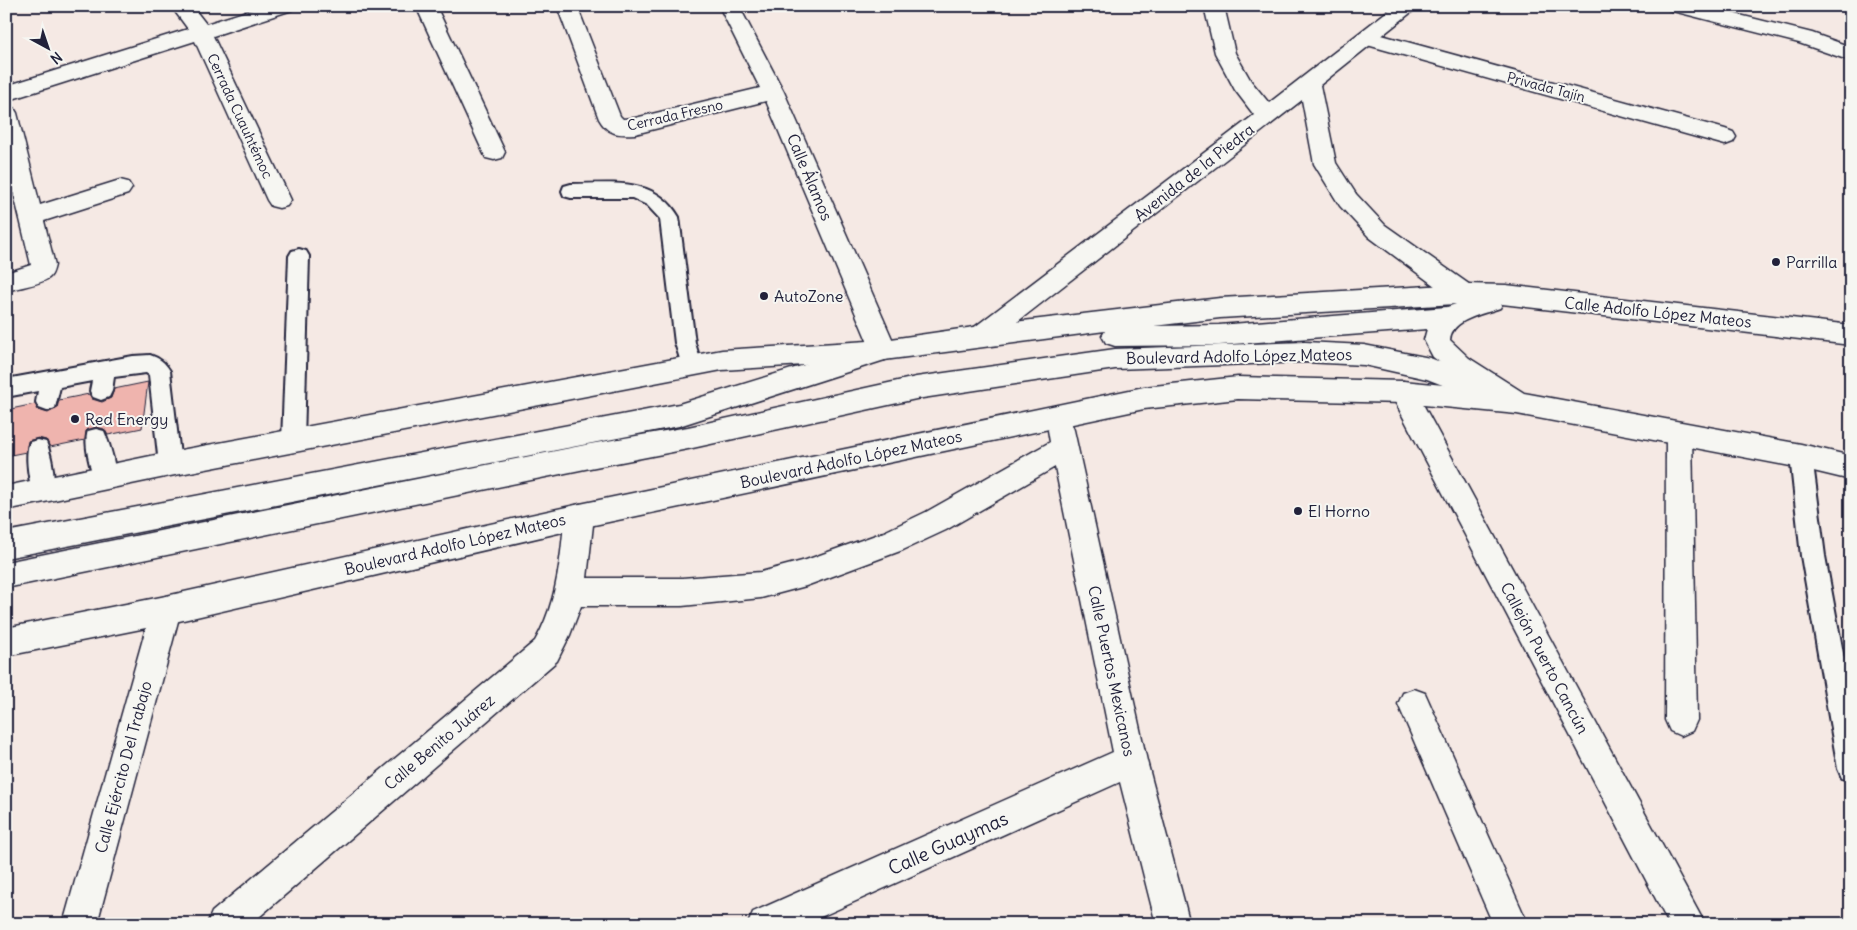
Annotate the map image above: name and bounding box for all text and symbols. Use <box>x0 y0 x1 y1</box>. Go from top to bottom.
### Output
north arrow <box>22 22 72 72</box>
text: N <box>47 48 66 68</box>
street label: Cerrada Cuauhtémoc <box>203 51 277 181</box>
street label: Privada Tajín <box>1505 68 1587 106</box>
street label: Cerrada Fresno <box>625 95 725 135</box>
street label: Avenida de la Piedra <box>1130 119 1258 225</box>
street label: Calle Álamos <box>783 131 837 223</box>
place label: Parrilla <box>1786 252 1837 272</box>
marker: Parrilla <box>1770 256 1782 268</box>
place label: AutoZone <box>774 286 843 306</box>
marker: AutoZone <box>758 290 770 302</box>
street label: Calle Adolfo López Mateos <box>1563 292 1753 332</box>
street label: Boulevard Adolfo López Mateos <box>1126 344 1352 368</box>
place label: Red Energy <box>85 409 168 429</box>
marker: Red Energy <box>69 413 81 425</box>
street label: Boulevard Adolfo López Mateos <box>738 426 964 492</box>
place label: El Horno <box>1308 501 1370 521</box>
marker: El Horno <box>1292 505 1304 517</box>
street label: Boulevard Adolfo López Mateos <box>342 509 568 579</box>
street label: Callejón Puerto Cancún <box>1497 579 1593 737</box>
street label: Calle Puertos Mexicanos <box>1084 584 1140 758</box>
street label: Calle Ejército Del Trabajo <box>90 679 156 855</box>
street label: Calle Benito Juárez <box>380 690 499 794</box>
street label: Calle Guaymas <box>884 806 1012 880</box>

